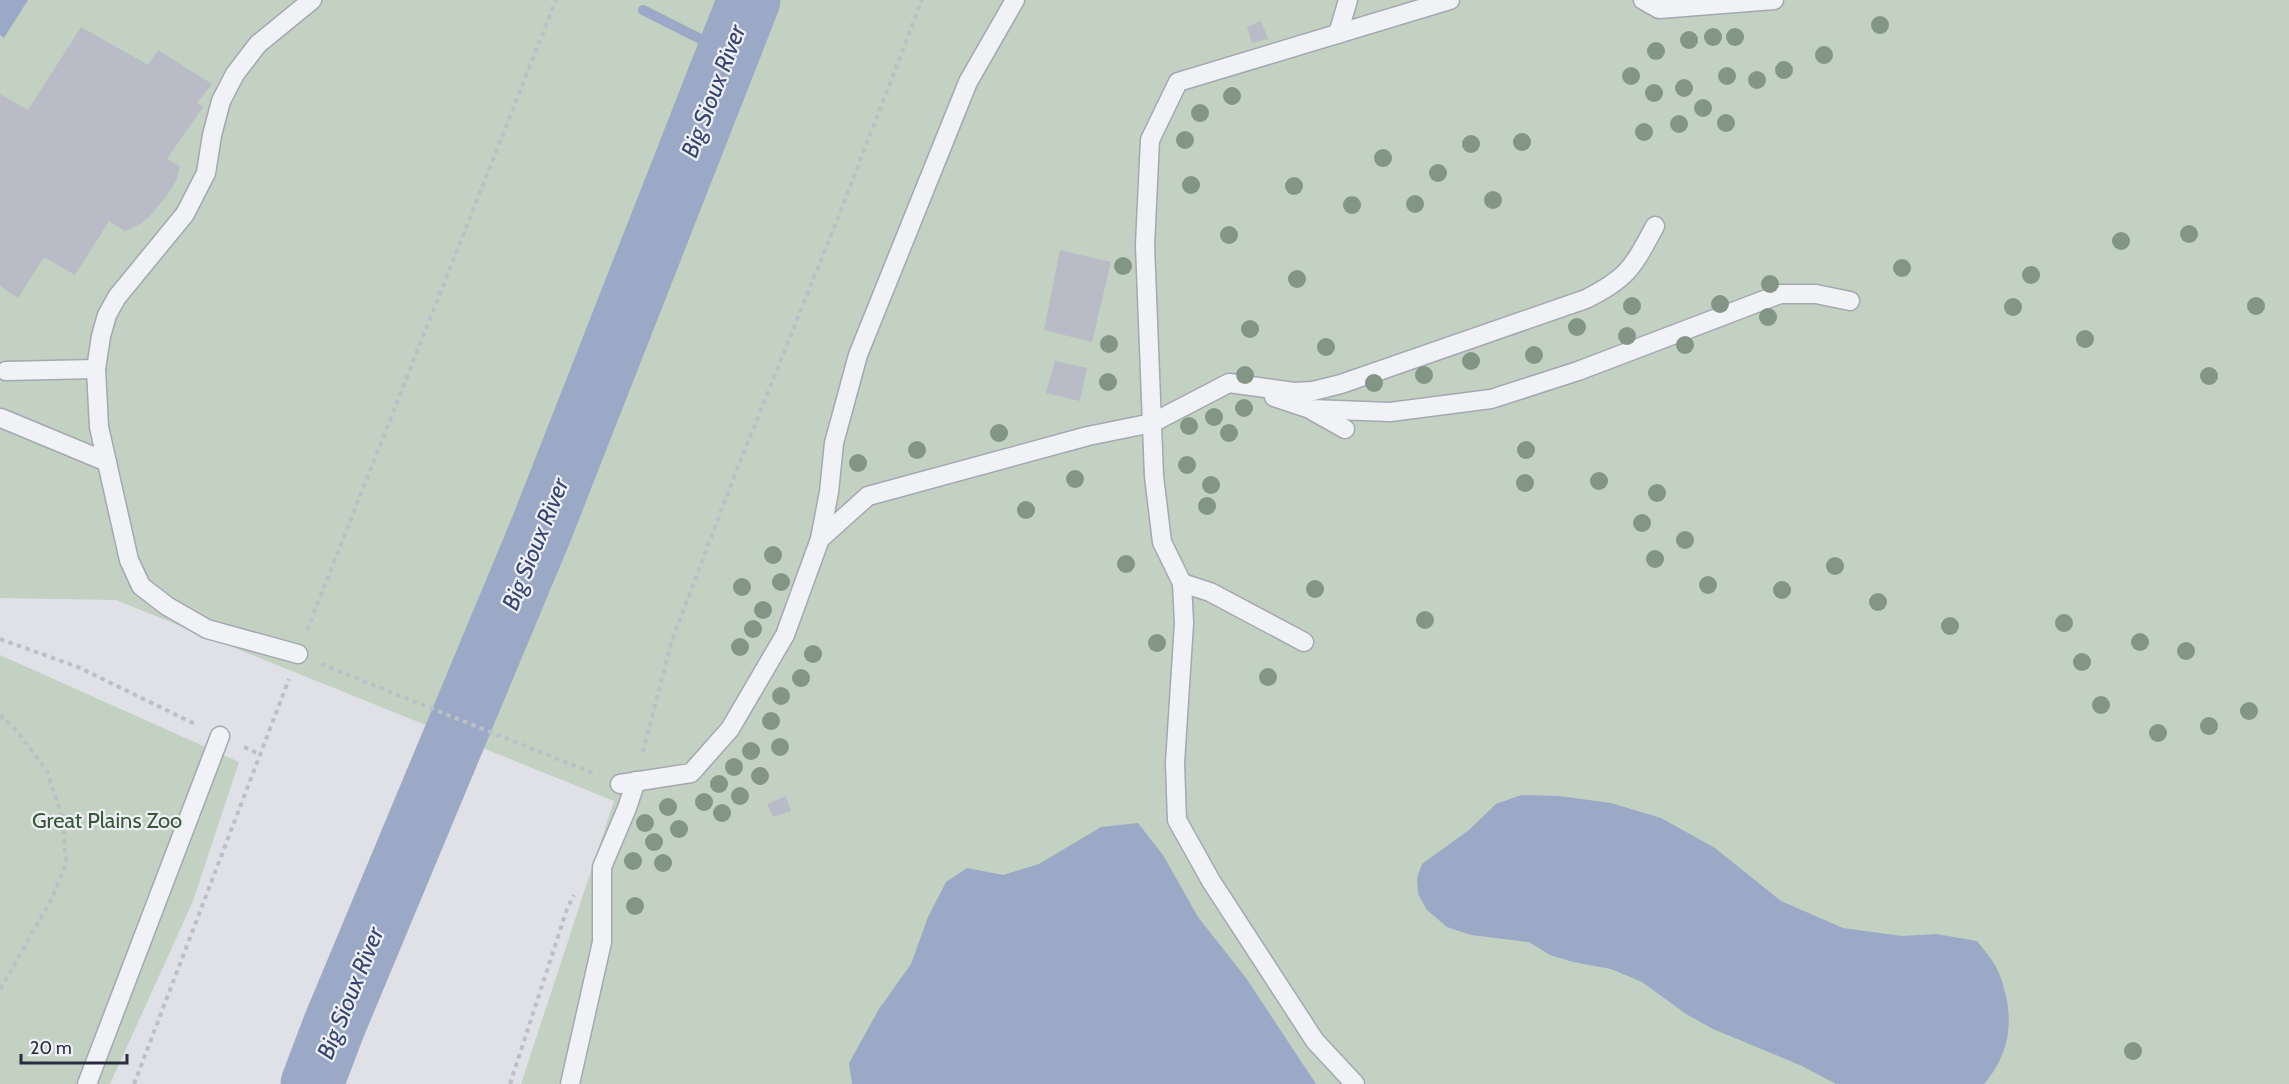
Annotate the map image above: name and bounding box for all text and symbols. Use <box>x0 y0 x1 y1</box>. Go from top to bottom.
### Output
water label: Big Sioux River <box>674 19 752 161</box>
water label: Big Sioux River <box>495 472 575 614</box>
park label: Great Plains Zoo <box>32 807 182 834</box>
water label: Big Sioux River <box>310 921 390 1063</box>
scale bar <box>21 1027 128 1065</box>
text: 20 m <box>30 1037 72 1059</box>

